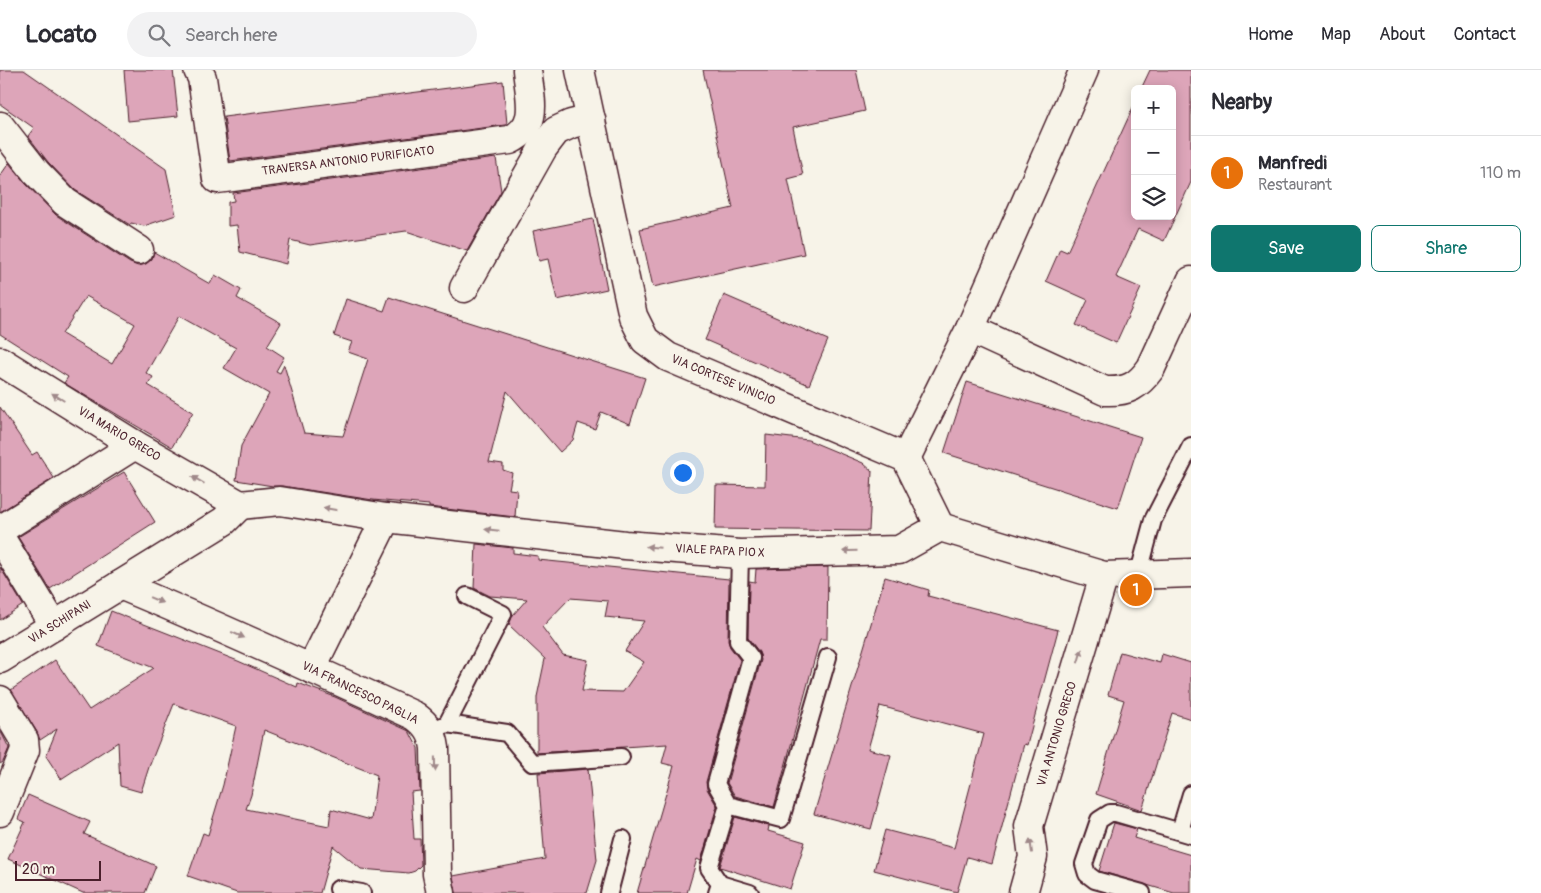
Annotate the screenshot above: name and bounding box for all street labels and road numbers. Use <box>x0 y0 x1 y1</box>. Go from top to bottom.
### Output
street label: TRAVERSA ANTONIO PURIFICATO <box>261 143 435 179</box>
street label: VIA CORTESE VINICIO <box>669 351 778 409</box>
street label: VIA MARIO GRECO <box>75 403 163 465</box>
street label: VIALE PAPA PIO X <box>675 541 765 561</box>
street label: VIA SCHIPANI <box>26 597 94 647</box>
street label: VIA FRANCESCO PAGLIA <box>299 658 421 728</box>
street label: VIA ANTONIO GRECO <box>1034 680 1080 788</box>

